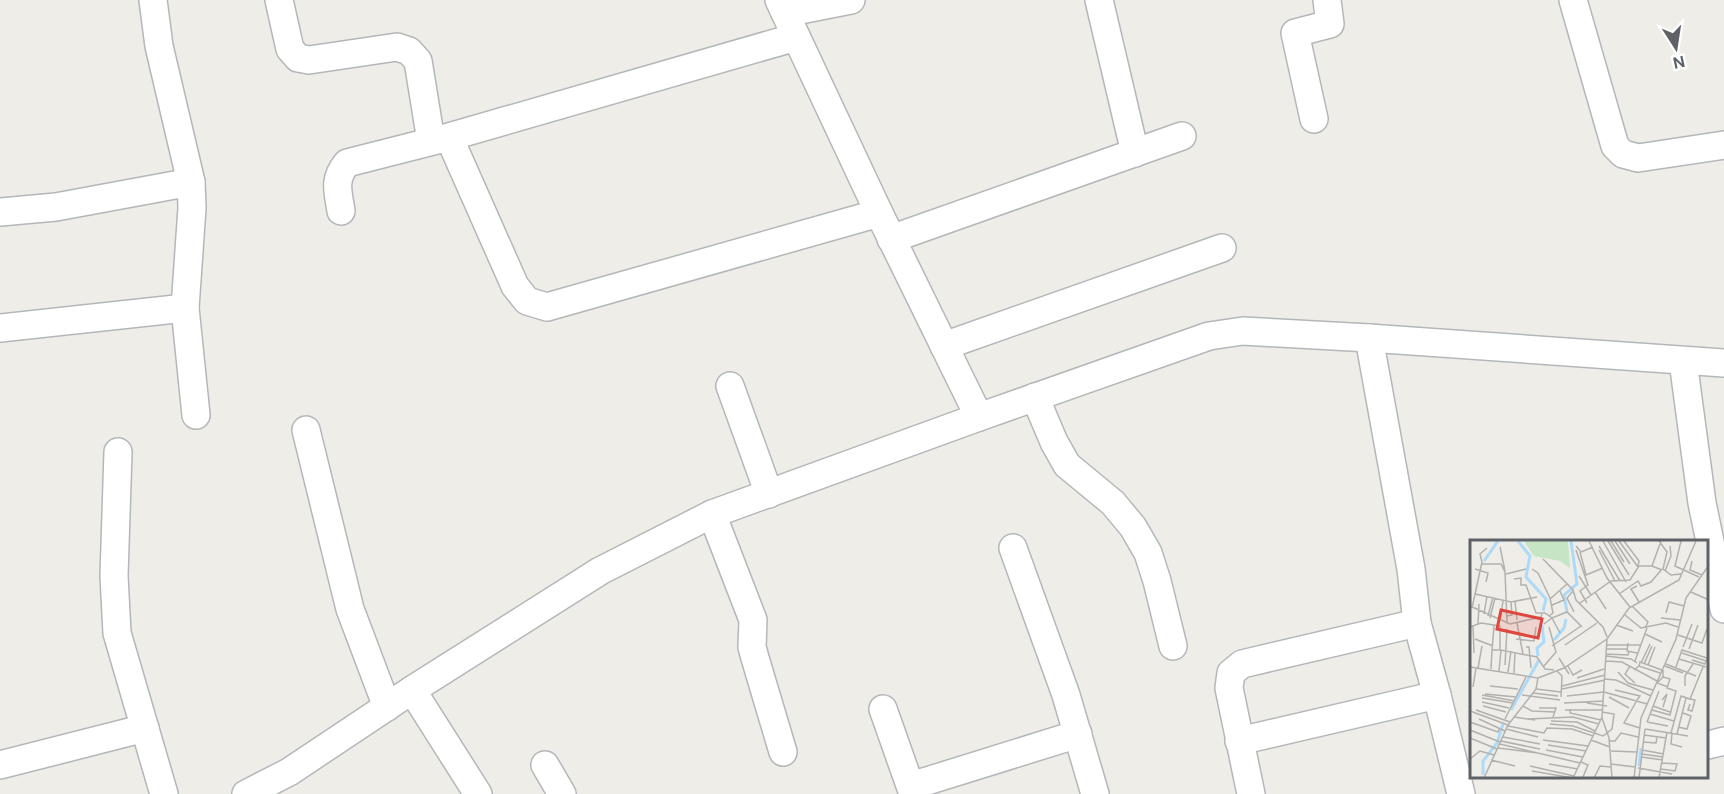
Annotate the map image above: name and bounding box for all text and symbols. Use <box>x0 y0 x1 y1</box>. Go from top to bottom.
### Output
north arrow <box>1646 18 1706 78</box>
text: N <box>1671 51 1687 74</box>
inset map <box>1470 540 1709 779</box>

